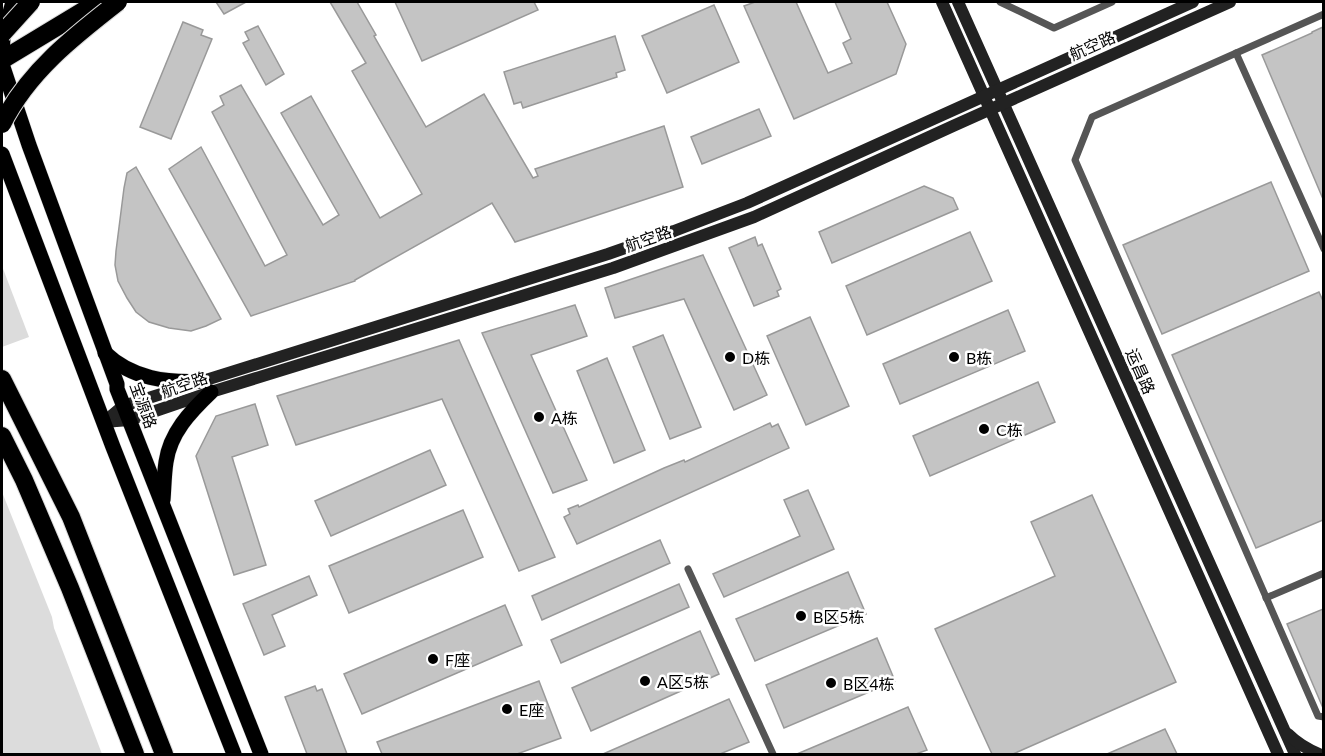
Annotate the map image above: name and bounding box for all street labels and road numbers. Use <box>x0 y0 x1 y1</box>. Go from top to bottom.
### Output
street label: 航空路 <box>1066 27 1118 63</box>
street label: 航空路 <box>622 221 674 255</box>
street label: 运昌路 <box>1123 345 1159 397</box>
street label: 航空路 <box>158 367 210 401</box>
street label: 宝源路 <box>127 379 161 431</box>

